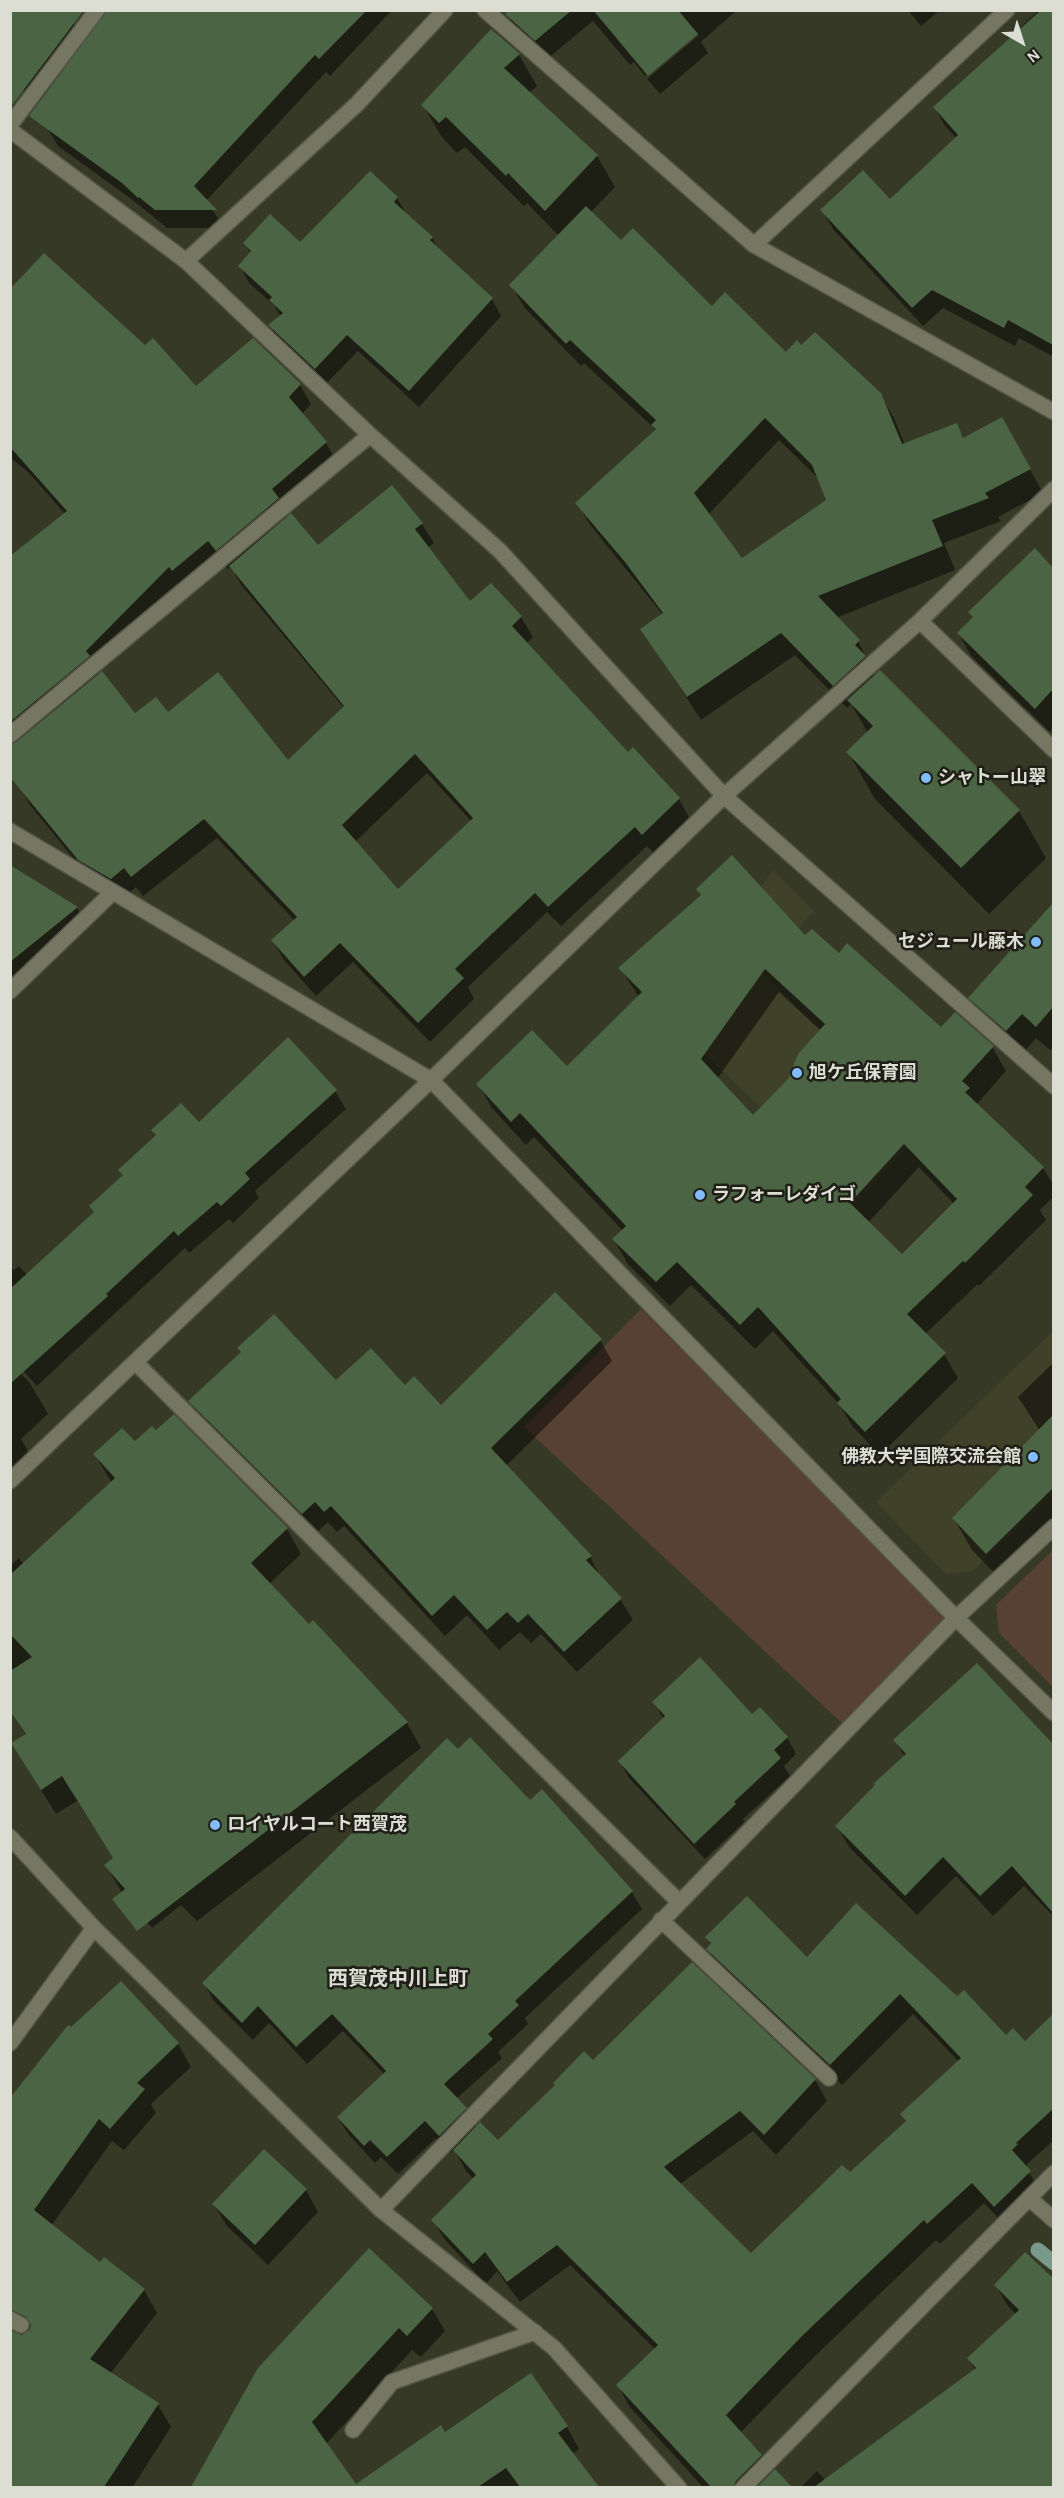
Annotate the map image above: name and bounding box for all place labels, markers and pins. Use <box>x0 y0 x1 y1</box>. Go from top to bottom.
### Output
place label: シャトー山翠 <box>938 767 1046 789</box>
marker: シャトー山翠 <box>919 771 933 785</box>
place label: セジュール藤木 <box>898 931 1024 953</box>
marker: セジュール藤木 <box>1029 935 1043 949</box>
place label: 旭ケ丘保育園 <box>809 1062 917 1084</box>
marker: 旭ケ丘保育園 <box>790 1066 804 1080</box>
place label: ラフォーレダイゴ <box>712 1184 856 1206</box>
marker: ラフォーレダイゴ <box>693 1188 707 1202</box>
place label: 佛教大学国際交流会館 <box>841 1446 1021 1468</box>
marker: 佛教大学国際交流会館 <box>1026 1450 1040 1464</box>
place label: ロイヤルコート西賀茂 <box>227 1814 407 1836</box>
marker: ロイヤルコート西賀茂 <box>208 1818 222 1832</box>

